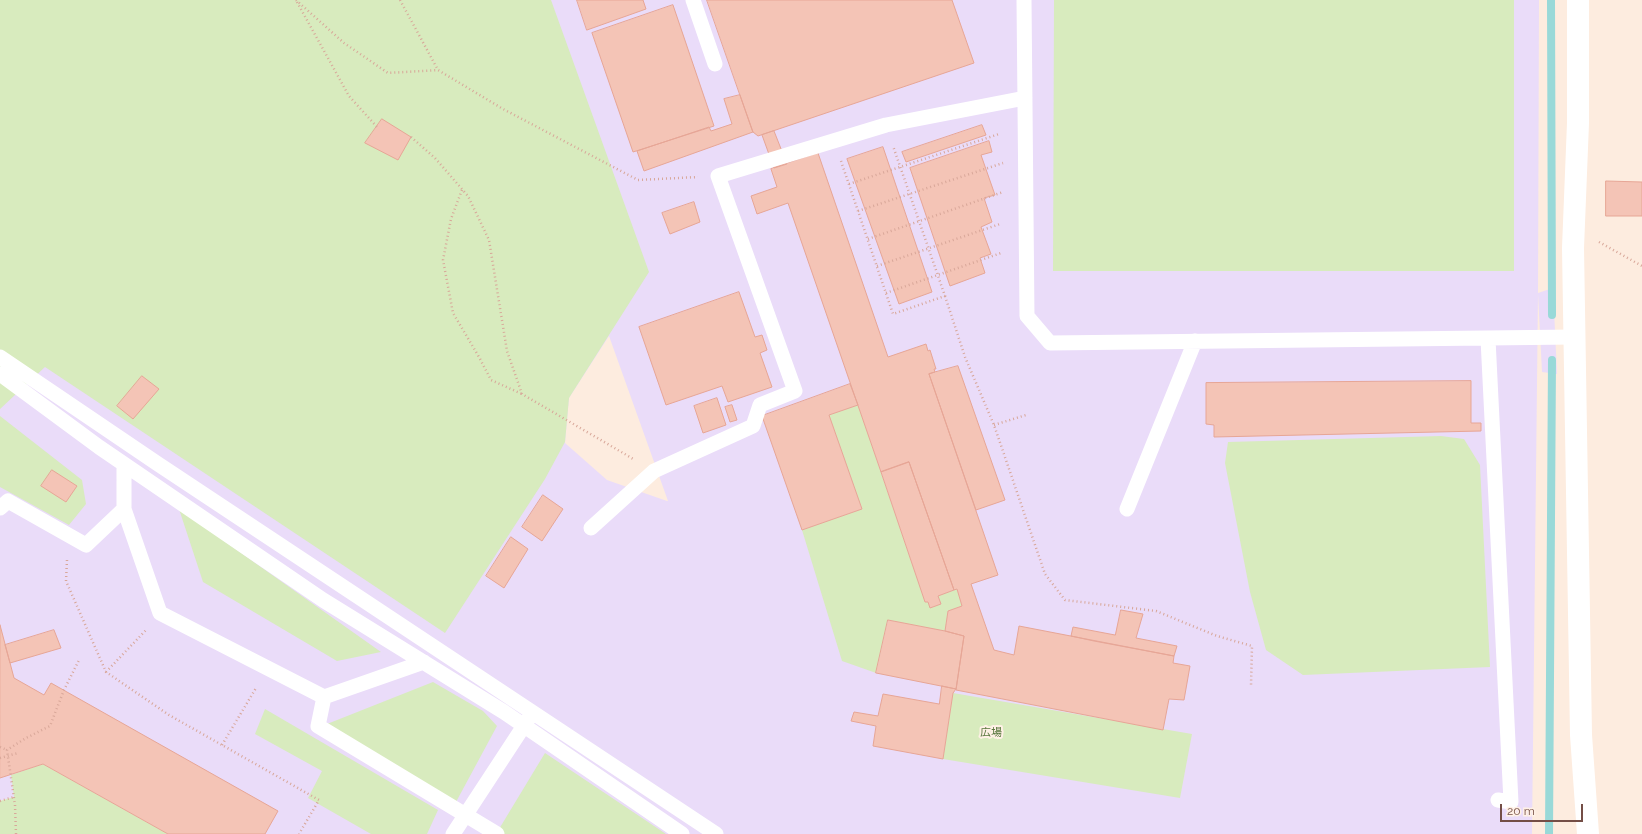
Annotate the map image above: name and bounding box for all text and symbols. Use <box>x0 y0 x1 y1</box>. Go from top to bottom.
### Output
park label: 広場 <box>980 726 1002 740</box>
scale bar <box>1502 796 1585 822</box>
text: 20 m <box>1507 804 1535 818</box>

